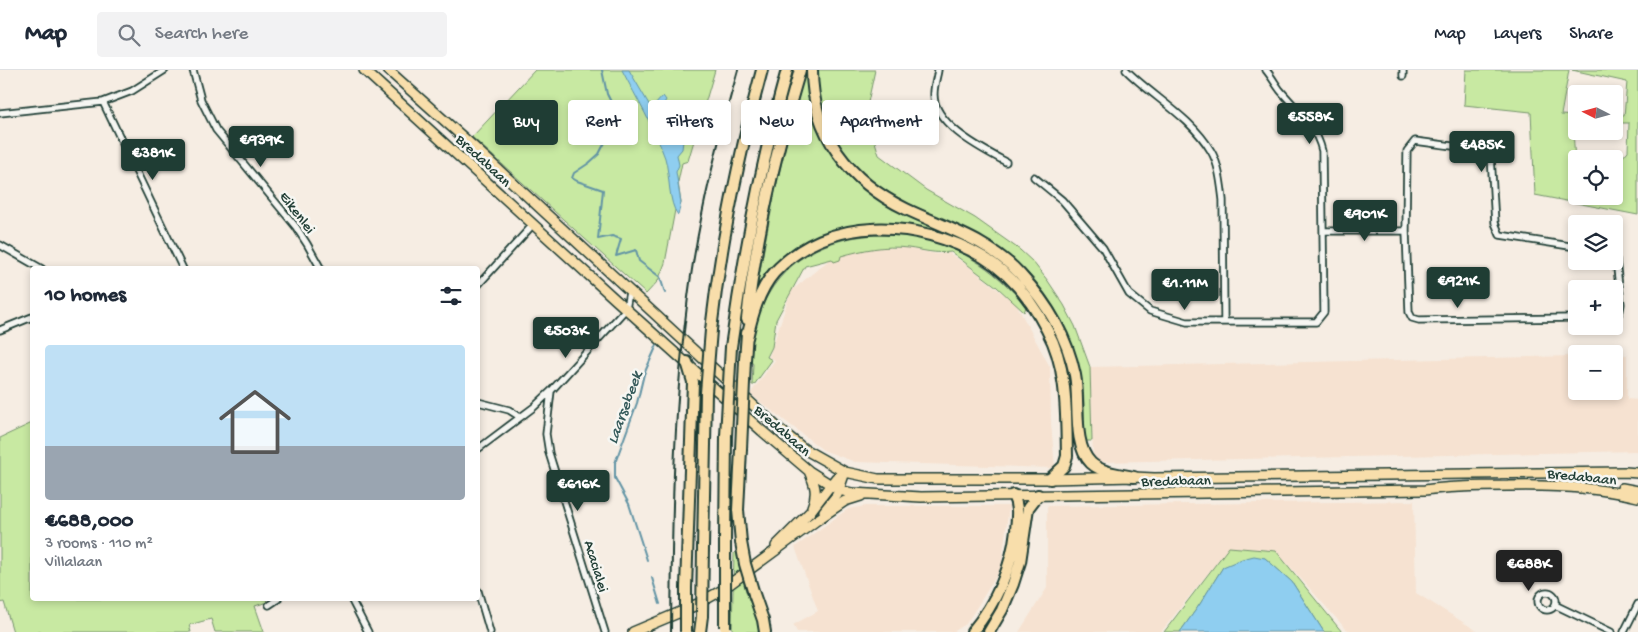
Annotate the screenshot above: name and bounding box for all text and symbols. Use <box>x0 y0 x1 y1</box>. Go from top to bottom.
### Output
search box <box>97 12 447 57</box>
text: Map <box>25 20 67 49</box>
icon: search <box>115 21 143 49</box>
text: Search here <box>155 23 248 46</box>
text: Map <box>1434 24 1466 45</box>
text: Layers <box>1494 24 1541 45</box>
text: Share <box>1569 24 1613 45</box>
north arrow <box>1568 85 1622 140</box>
map controls <box>1568 85 1623 400</box>
chip: Buy <box>495 100 558 145</box>
chip: Rent <box>568 100 638 145</box>
chip: Filters <box>648 100 731 145</box>
chip: New <box>741 100 812 145</box>
chip: Apartment <box>822 100 939 145</box>
pin: €558K <box>1275 102 1345 145</box>
text: €558K <box>1288 109 1332 128</box>
pin: €939K <box>226 126 296 168</box>
street label: Bredabaan <box>450 130 514 192</box>
pin: €485K <box>1447 131 1517 173</box>
text: €939K <box>240 132 282 151</box>
text: €485K <box>1460 137 1504 156</box>
pin: €381K <box>118 138 188 181</box>
text: €381K <box>132 145 174 164</box>
button: locate <box>1568 150 1623 205</box>
street label: Eikenlei <box>275 188 318 238</box>
pin: €901K <box>1330 200 1400 242</box>
text: €901K <box>1344 206 1386 225</box>
button: layers <box>1568 215 1623 270</box>
pin: €921K <box>1423 266 1493 309</box>
pin: €1.11M <box>1144 268 1226 311</box>
text: €921K <box>1438 273 1478 292</box>
text: €1.11M <box>1162 275 1208 294</box>
button: + <box>1568 280 1623 335</box>
icon: filters <box>437 282 465 310</box>
text: 10 homes <box>45 284 126 309</box>
pin: €503K <box>531 316 601 359</box>
text: €503K <box>544 323 588 342</box>
button: − <box>1568 345 1623 400</box>
water label: Laarsebeek <box>604 368 649 447</box>
icon: home <box>210 377 300 467</box>
street label: Bredabaan <box>749 401 814 461</box>
street label: Bredabaan <box>1545 465 1617 491</box>
pin: €616K <box>543 470 613 512</box>
street label: Bredabaan <box>1140 472 1211 492</box>
text: €616K <box>557 476 599 495</box>
text: €688,000 <box>45 510 134 535</box>
text: 3 rooms · 110 m² <box>45 535 153 554</box>
street label: Acacialei <box>579 538 611 595</box>
pin: €688K <box>1494 550 1564 592</box>
text: Villalaan <box>45 554 102 573</box>
text: €688K <box>1507 556 1551 575</box>

